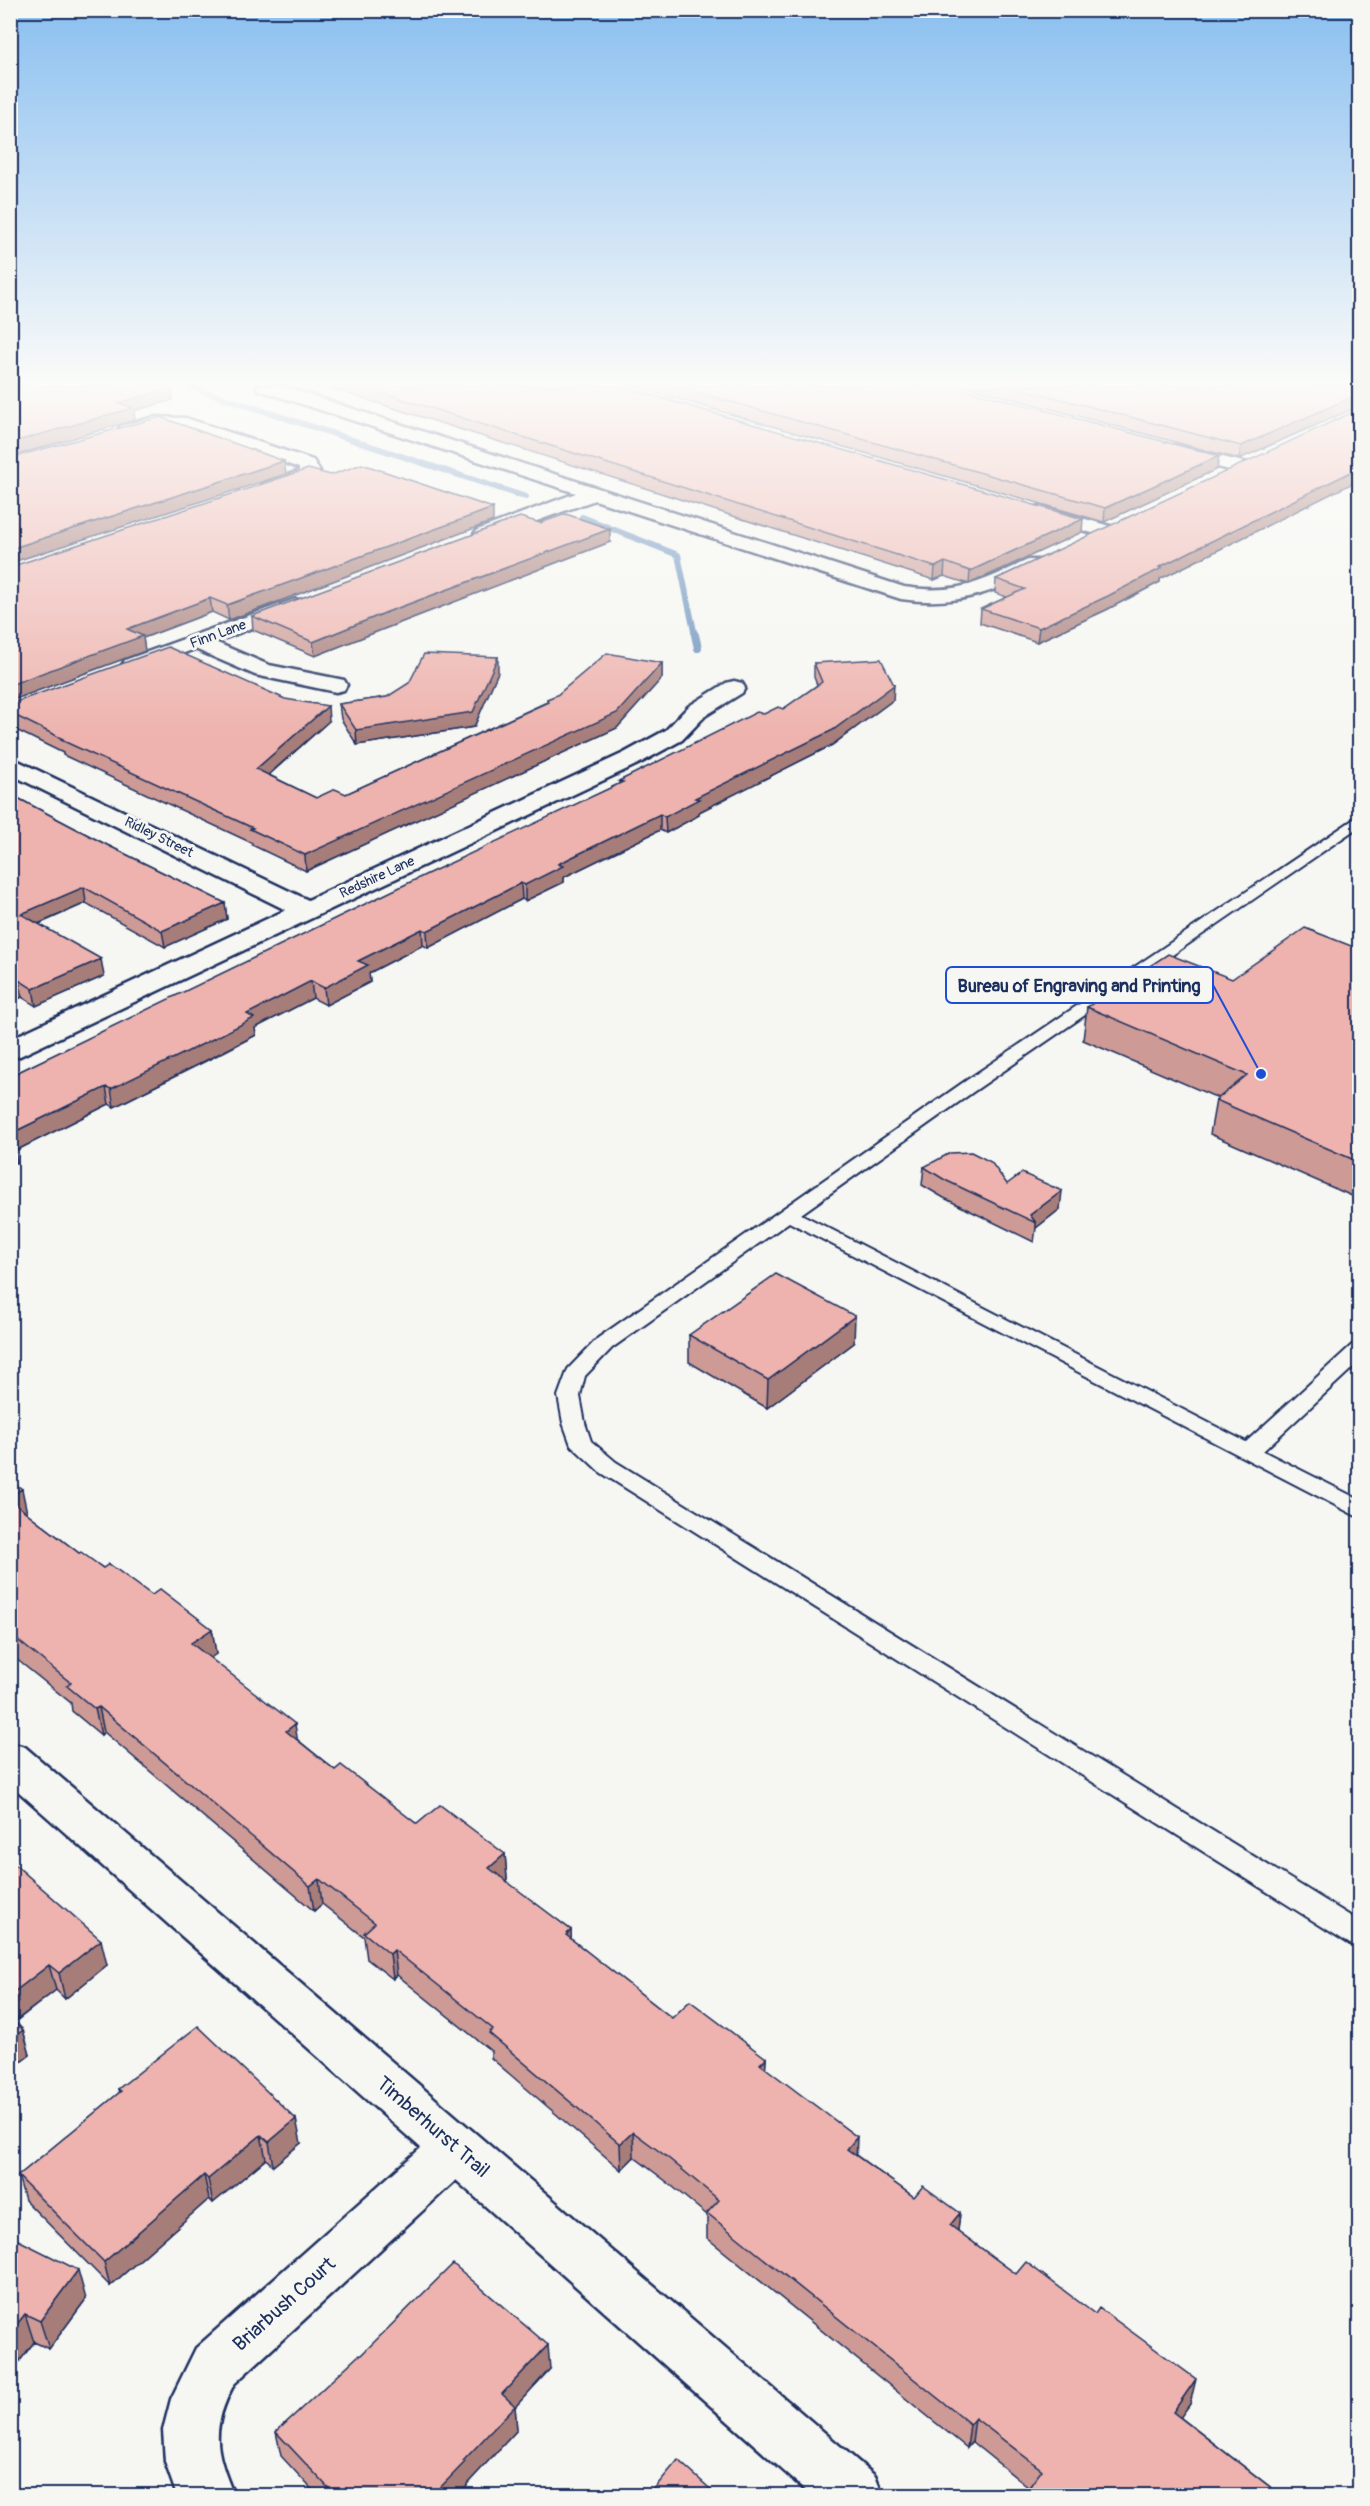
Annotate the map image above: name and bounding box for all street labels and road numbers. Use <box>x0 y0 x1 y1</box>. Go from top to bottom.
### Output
street label: Finn Lane <box>188 616 248 652</box>
street label: Ridley Street <box>122 813 197 861</box>
street label: Redshire Lane <box>337 852 417 902</box>
street label: Timberhurst Trail <box>371 2071 495 2183</box>
street label: Briarbush Court <box>228 2251 341 2357</box>

